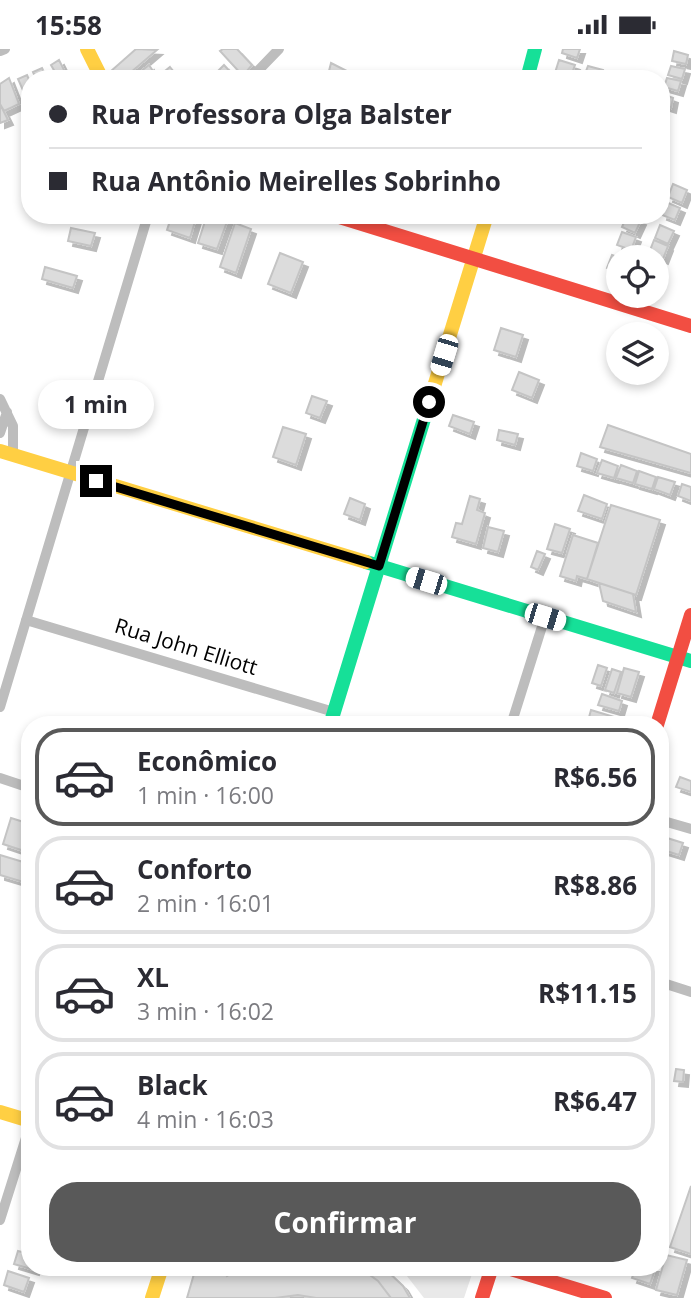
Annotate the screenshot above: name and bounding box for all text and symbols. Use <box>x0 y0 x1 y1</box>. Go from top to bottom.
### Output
text: 15:58 <box>35 7 102 43</box>
text: Rua Professora Olga Balster <box>91 96 452 132</box>
text: Rua Antônio Meirelles Sobrinho <box>91 163 501 199</box>
map controls <box>606 245 669 385</box>
button: locate <box>606 245 669 308</box>
button: layers <box>606 322 669 385</box>
car <box>428 332 461 378</box>
callout: 1 min <box>38 379 154 429</box>
route start <box>413 386 445 418</box>
text: 1 min <box>64 388 128 420</box>
route end <box>80 465 112 497</box>
car <box>403 565 450 597</box>
car <box>522 601 569 633</box>
street label: Rua John Elliott <box>112 611 261 681</box>
text: Econômico <box>137 743 277 779</box>
icon: car <box>53 746 116 809</box>
text: R$6.56 <box>553 759 637 795</box>
text: 1 min · 16:00 <box>137 779 274 811</box>
text: Conforto <box>137 851 252 887</box>
icon: car <box>53 854 116 917</box>
text: R$8.86 <box>553 867 637 903</box>
text: 2 min · 16:01 <box>137 887 274 919</box>
text: XL <box>137 959 169 995</box>
icon: car <box>53 962 116 1025</box>
text: R$11.15 <box>538 975 637 1011</box>
text: 3 min · 16:02 <box>137 995 274 1027</box>
text: Black <box>137 1067 208 1103</box>
icon: car <box>53 1070 116 1133</box>
text: R$6.47 <box>553 1083 637 1119</box>
text: 4 min · 16:03 <box>137 1103 274 1135</box>
button: Confirmar <box>49 1182 641 1262</box>

